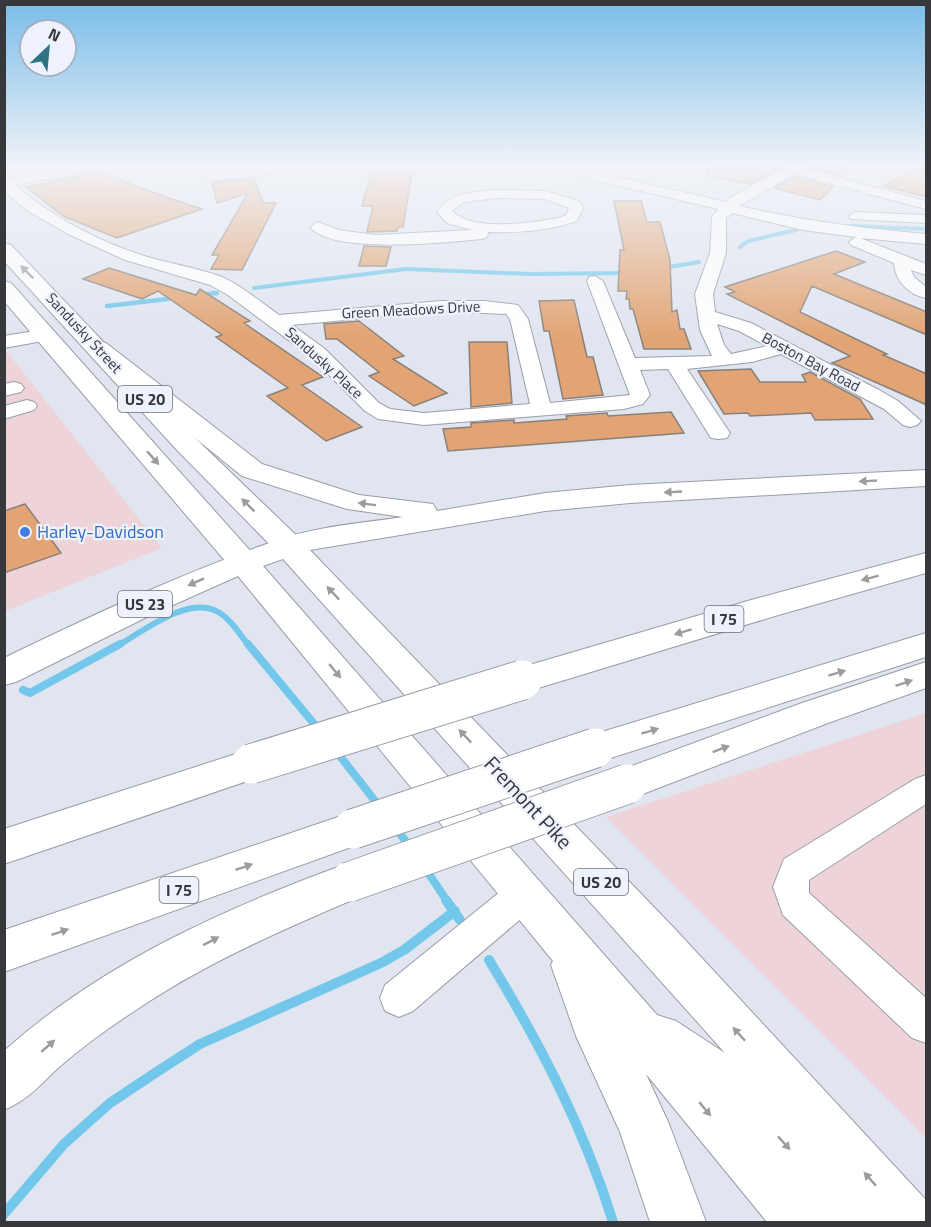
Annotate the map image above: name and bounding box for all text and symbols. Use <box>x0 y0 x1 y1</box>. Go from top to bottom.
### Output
north arrow <box>18 18 78 78</box>
text: N <box>44 21 65 48</box>
one-way arrow <box>21 265 34 280</box>
street label: Sandusky Street <box>41 287 128 379</box>
street label: Green Meadows Drive <box>341 294 481 325</box>
street label: Sandusky Place <box>280 321 369 404</box>
street label: Boston Bay Road <box>758 326 864 397</box>
road number: US 20 <box>118 386 172 412</box>
one-way arrow <box>146 450 159 465</box>
one-way arrow <box>859 476 878 485</box>
one-way arrow <box>664 487 683 496</box>
one-way arrow <box>240 498 255 512</box>
one-way arrow <box>357 499 376 509</box>
place label: Harley-Davidson <box>37 518 164 545</box>
marker: Harley-Davidson <box>18 525 32 539</box>
one-way arrow <box>861 574 879 584</box>
one-way arrow <box>186 577 204 587</box>
one-way arrow <box>326 585 340 600</box>
road number: US 23 <box>118 591 172 617</box>
road number: I 75 <box>704 606 744 632</box>
one-way arrow <box>673 628 691 637</box>
one-way arrow <box>328 663 341 678</box>
one-way arrow <box>828 668 846 677</box>
one-way arrow <box>895 677 913 687</box>
one-way arrow <box>641 726 659 735</box>
one-way arrow <box>458 728 472 743</box>
one-way arrow <box>712 743 730 753</box>
street label: Fremont Pike <box>477 748 581 856</box>
one-way arrow <box>235 862 253 872</box>
road number: US 20 <box>574 869 628 895</box>
road number: I 75 <box>160 877 198 903</box>
one-way arrow <box>51 926 69 936</box>
one-way arrow <box>203 936 220 946</box>
one-way arrow <box>733 1027 746 1042</box>
one-way arrow <box>40 1040 55 1053</box>
one-way arrow <box>698 1101 711 1116</box>
one-way arrow <box>777 1135 790 1150</box>
one-way arrow <box>864 1172 877 1187</box>

